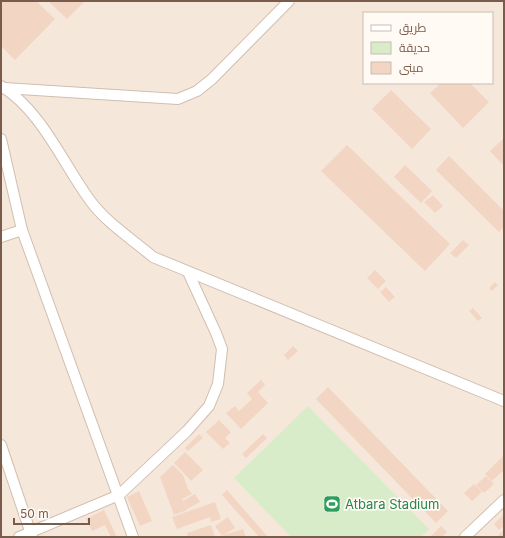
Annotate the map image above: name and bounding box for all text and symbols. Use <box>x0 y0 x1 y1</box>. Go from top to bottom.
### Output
legend <box>363 12 493 84</box>
text: طريق <box>399 20 427 35</box>
text: حديقة <box>399 40 430 55</box>
text: مبنى <box>399 60 424 75</box>
sports icon: Atbara Stadium <box>322 494 342 514</box>
place label: Atbara Stadium <box>345 496 439 512</box>
scale bar <box>14 500 89 526</box>
text: 50 m <box>20 506 49 521</box>

